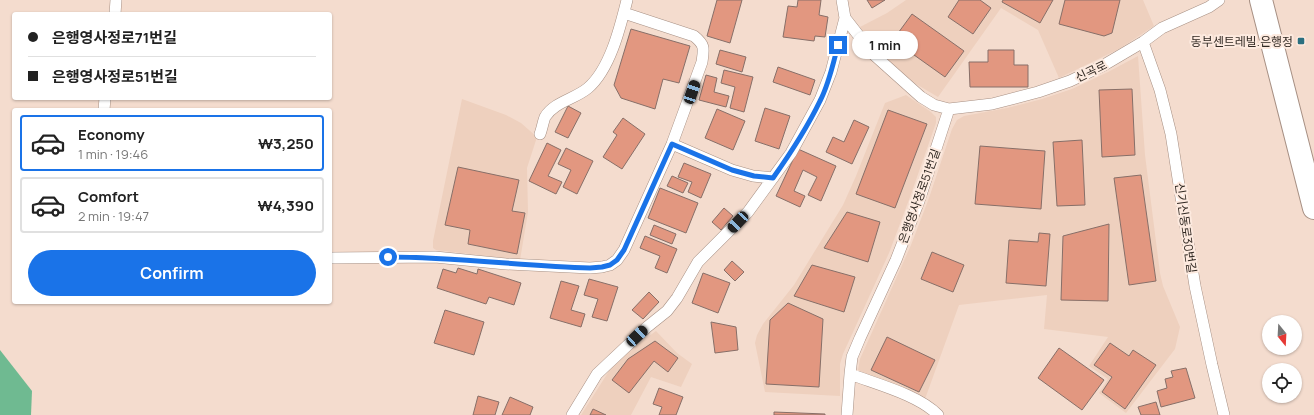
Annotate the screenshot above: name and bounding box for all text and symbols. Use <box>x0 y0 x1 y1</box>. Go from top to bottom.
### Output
text: 은행영사정로71번길 <box>52 27 177 48</box>
callout: 1 min <box>852 31 918 59</box>
place label: 동부센트레빌.은행정 <box>1191 33 1293 50</box>
route end <box>829 36 847 54</box>
text: 1 min <box>869 36 901 54</box>
marker: 동부센트레빌.은행정 <box>1296 36 1306 46</box>
street label: 신곡로 <box>1072 56 1110 86</box>
text: 은행영사정로51번길 <box>52 66 178 87</box>
car <box>682 79 702 105</box>
text: Economy <box>78 124 145 145</box>
icon: car <box>30 125 66 161</box>
text: ₩3,250 <box>258 133 314 154</box>
text: 1 min · 19:46 <box>78 145 148 163</box>
street label: 은행영사정로51번길 <box>894 146 944 246</box>
street label: 신기신동로30번길 <box>1171 182 1201 274</box>
text: Comfort <box>78 186 139 207</box>
icon: car <box>30 187 66 223</box>
text: ₩4,390 <box>258 195 314 216</box>
text: 2 min · 19:47 <box>78 207 149 225</box>
car <box>725 209 751 235</box>
route start <box>379 248 397 266</box>
button: Confirm <box>28 250 316 296</box>
north arrow <box>1262 315 1302 355</box>
map controls <box>1262 315 1302 403</box>
car <box>624 323 650 349</box>
button: locate <box>1262 363 1302 403</box>

